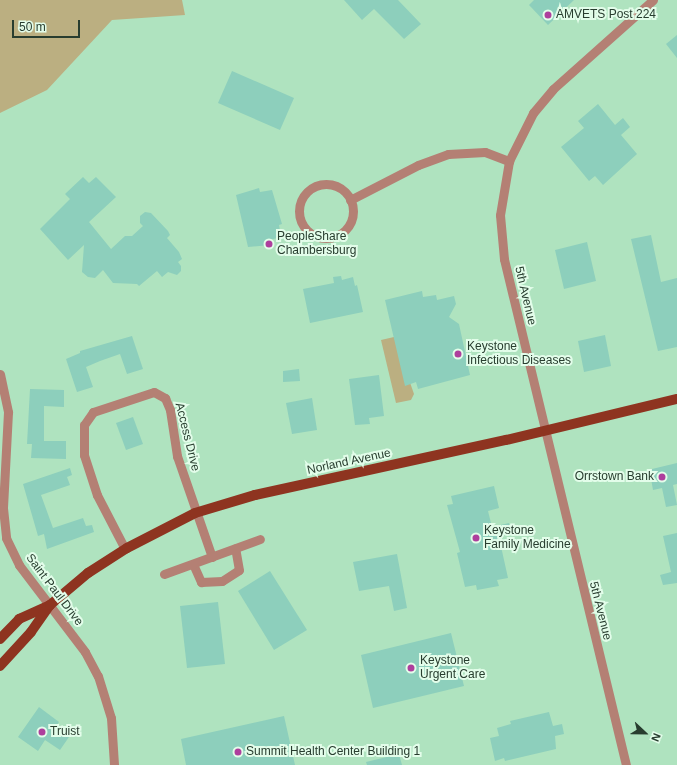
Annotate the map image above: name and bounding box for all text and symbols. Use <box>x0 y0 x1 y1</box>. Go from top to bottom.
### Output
place label: AMVETS Post 224 <box>556 8 656 22</box>
marker: AMVETS Post 224 <box>543 10 553 20</box>
scale bar <box>14 12 82 38</box>
text: 50 m <box>19 20 46 34</box>
place label: PeopleShare Chambersburg <box>277 230 356 258</box>
marker: PeopleShare Chambersburg <box>264 239 274 249</box>
street label: 5th Avenue <box>511 265 539 327</box>
place label: Keystone Infectious Diseases <box>467 340 571 368</box>
marker: Keystone Infectious Diseases <box>452 348 464 360</box>
street label: Access Drive <box>172 401 202 473</box>
street label: Norland Avenue <box>306 446 392 478</box>
place label: Orrstown Bank <box>575 470 654 484</box>
marker: Orrstown Bank <box>657 472 667 482</box>
place label: Keystone Family Medicine <box>484 524 571 552</box>
marker: Keystone Family Medicine <box>471 533 481 543</box>
street label: Saint Paul Drive <box>22 551 86 629</box>
street label: 5th Avenue <box>586 580 614 642</box>
place label: Keystone Urgent Care <box>420 654 485 682</box>
marker: Keystone Urgent Care <box>405 662 417 674</box>
north arrow <box>625 713 665 753</box>
place label: Truist <box>50 725 80 739</box>
marker: Truist <box>37 727 47 737</box>
text: N <box>649 732 663 743</box>
place label: Summit Health Center Building 1 <box>246 745 420 759</box>
marker: Summit Health Center Building 1 <box>233 747 243 757</box>

